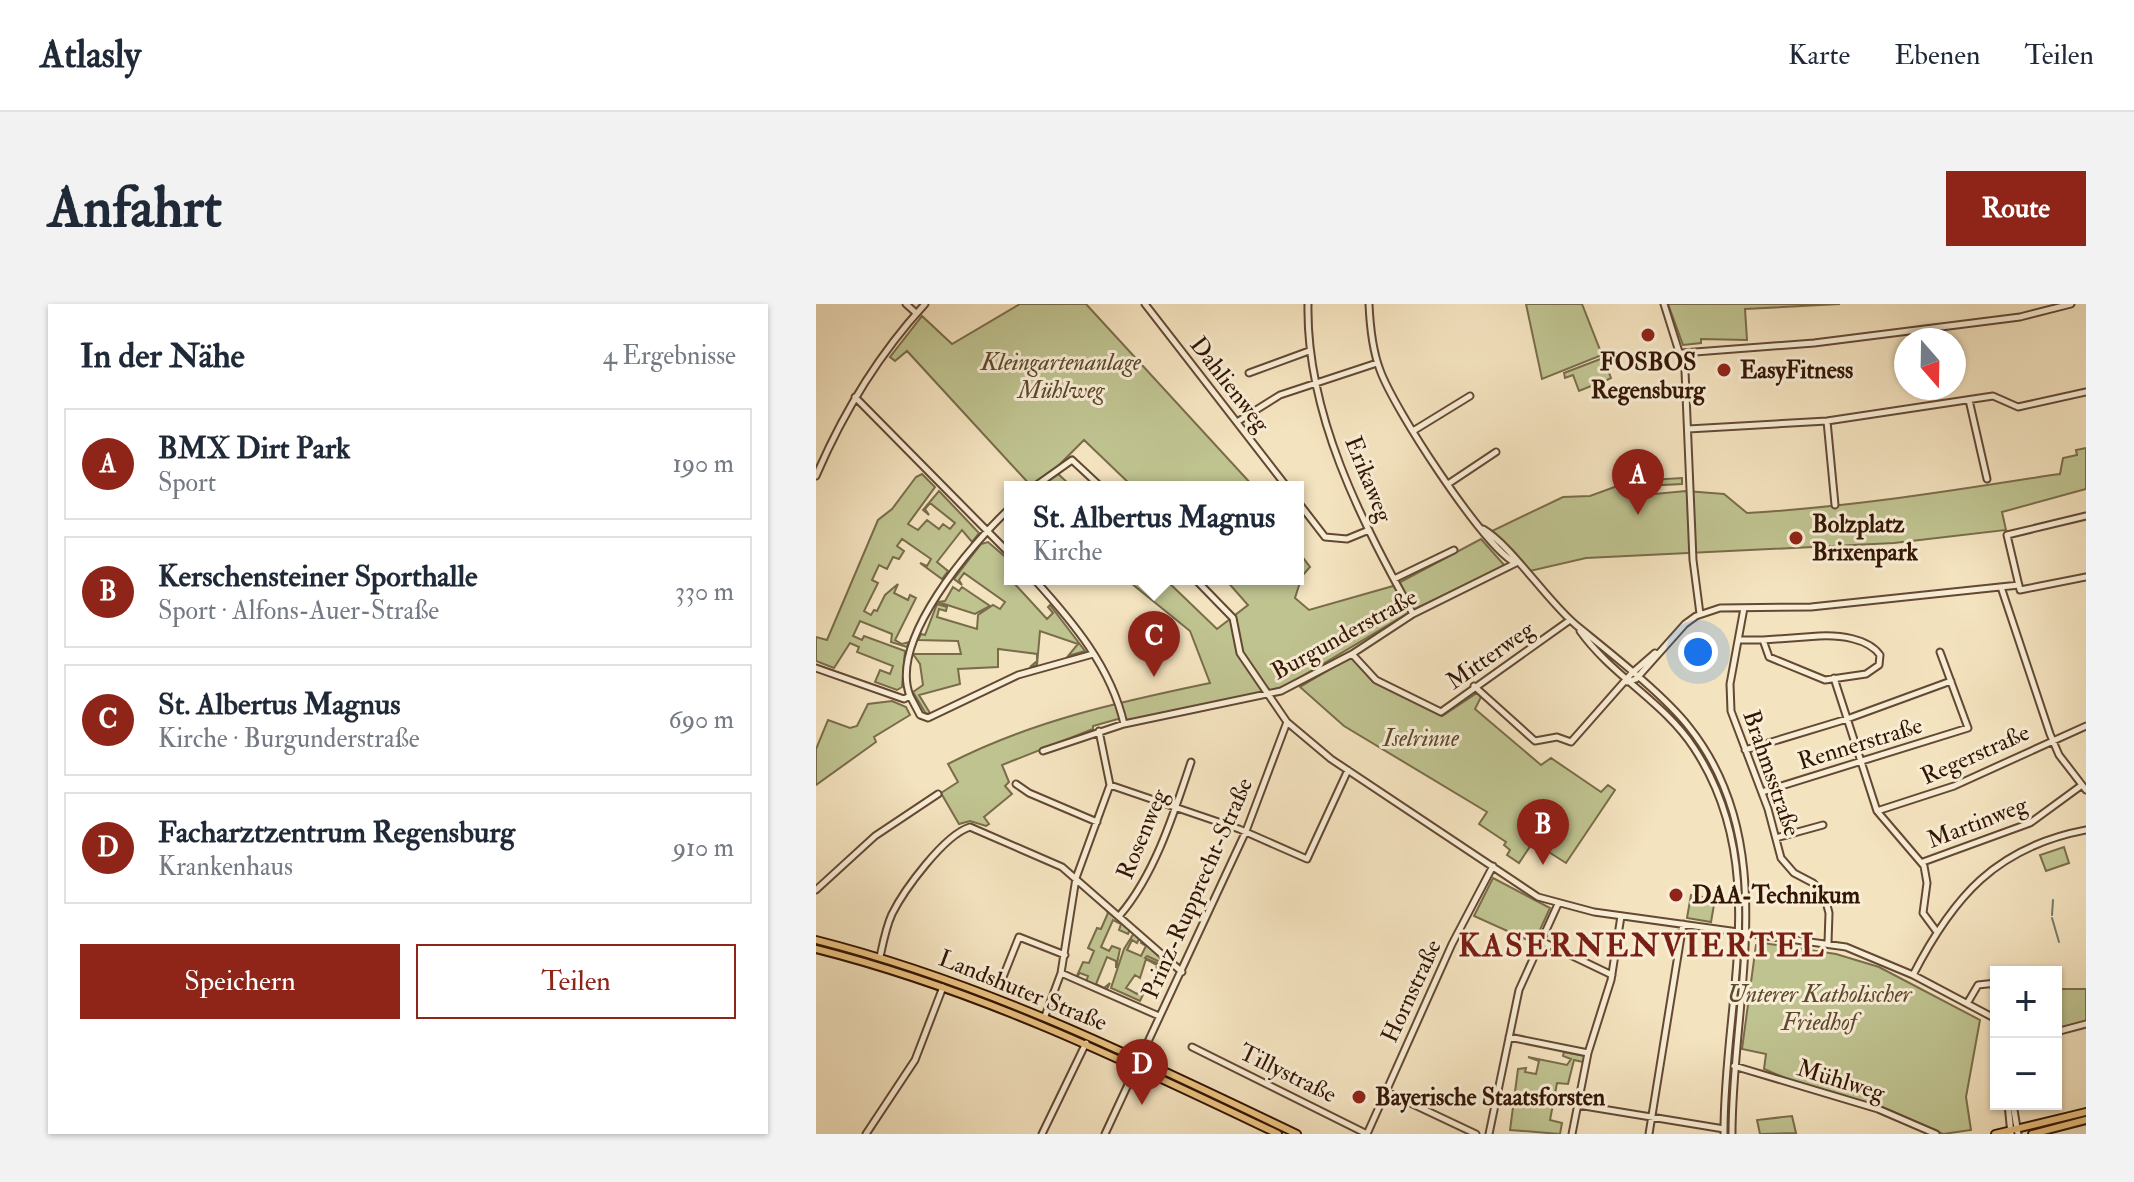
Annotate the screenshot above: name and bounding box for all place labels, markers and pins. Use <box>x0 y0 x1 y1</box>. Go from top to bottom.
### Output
marker: FOSBOS Regensburg <box>1639 326 1657 344</box>
place label: FOSBOS Regensburg <box>1591 347 1706 406</box>
place label: EasyFitness <box>1740 355 1853 386</box>
marker: EasyFitness <box>1715 361 1733 379</box>
pin: A <box>1612 449 1664 515</box>
place label: Bolzplatz Brixenpark <box>1812 509 1919 568</box>
marker: Bolzplatz Brixenpark <box>1787 529 1805 547</box>
pin: C <box>1128 611 1180 677</box>
pin: B <box>1517 799 1569 865</box>
place label: DAA-Technikum <box>1692 880 1860 911</box>
marker: DAA-Technikum <box>1667 886 1685 904</box>
pin: D <box>1116 1039 1168 1105</box>
place label: Bayerische Staatsforsten <box>1375 1082 1606 1113</box>
marker: Bayerische Staatsforsten <box>1350 1088 1368 1106</box>

